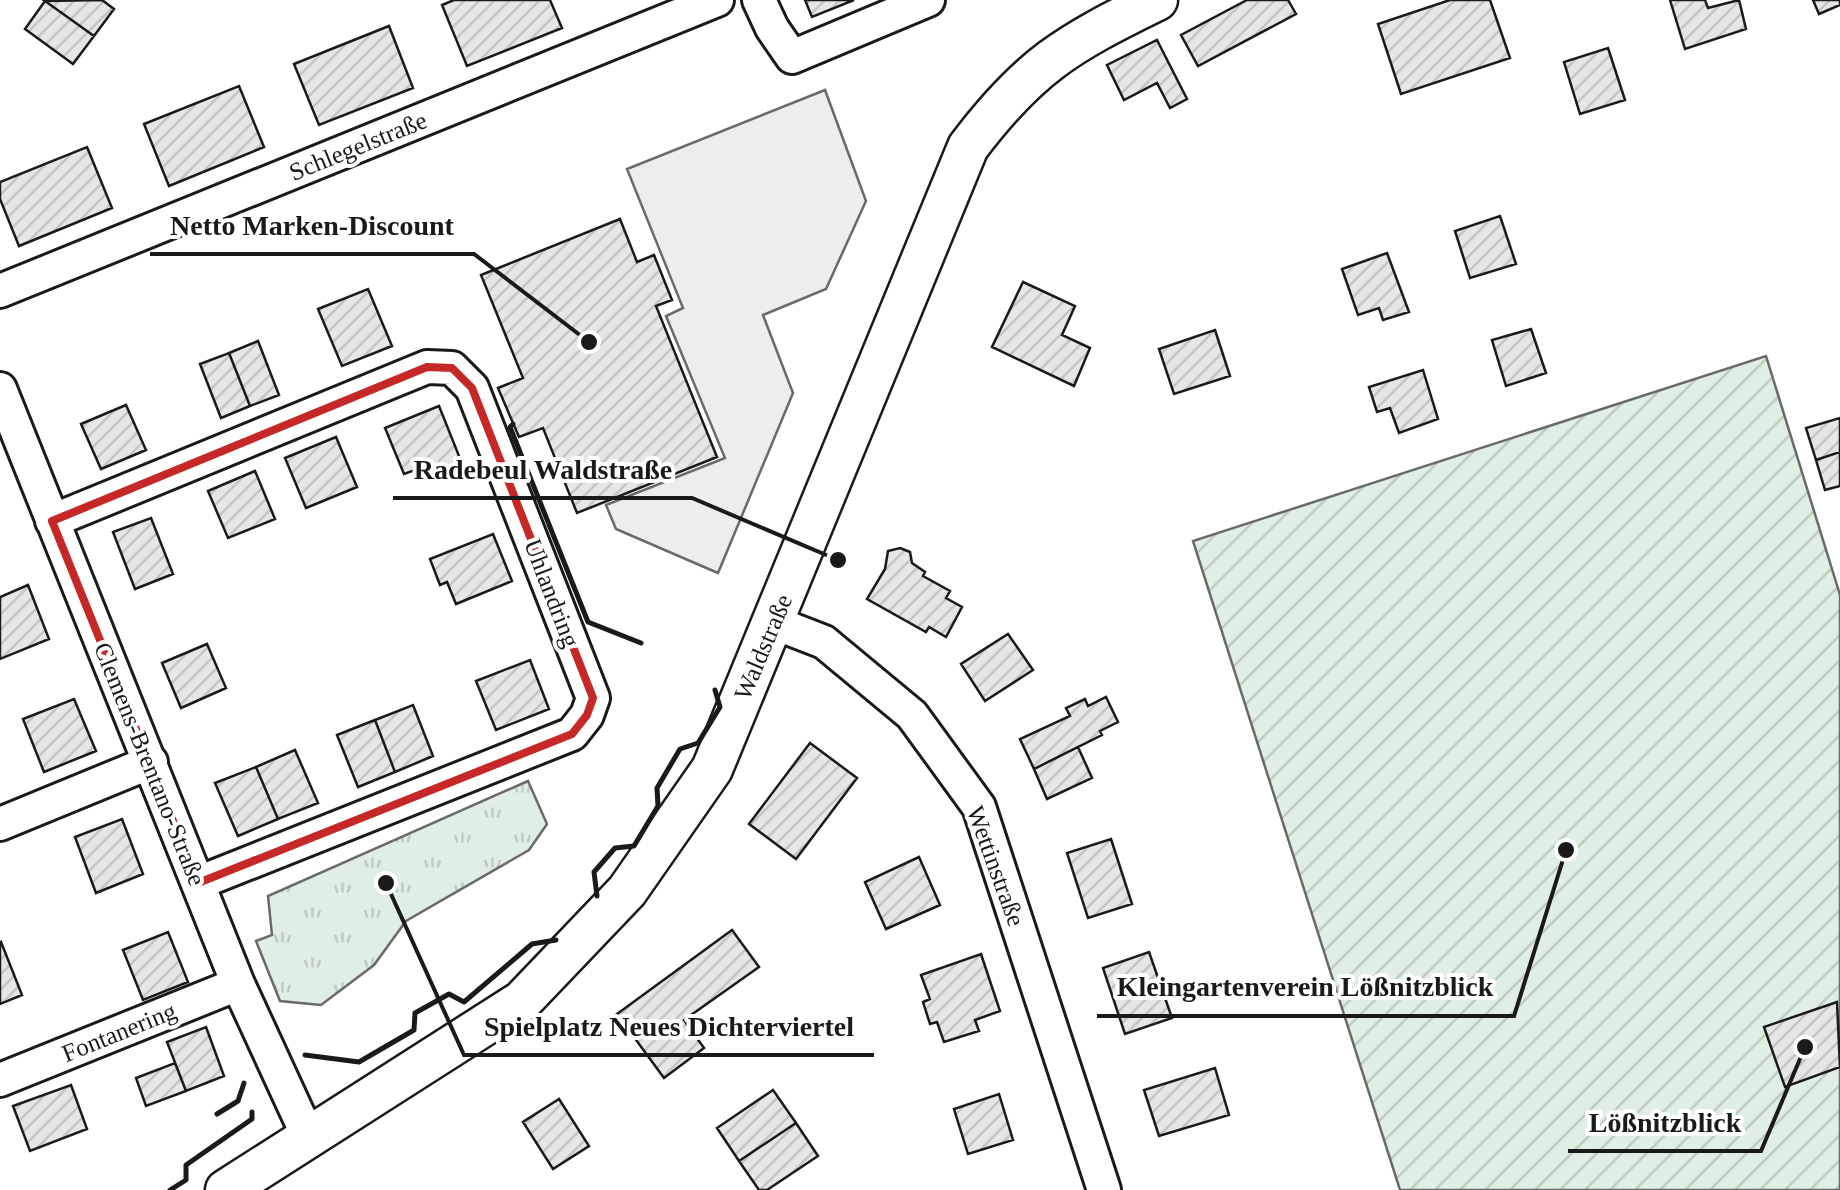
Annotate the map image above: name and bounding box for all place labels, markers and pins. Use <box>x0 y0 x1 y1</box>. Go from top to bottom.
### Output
callout: Netto Marken-Discount <box>150 196 474 254</box>
callout: Radebeul Waldstraße <box>393 440 692 498</box>
callout: Kleingartenverein Lößnitzblick <box>1097 958 1514 1016</box>
callout: Spielplatz Neues Dichterviertel <box>464 997 874 1055</box>
callout: Lößnitzblick <box>1568 1093 1761 1151</box>

